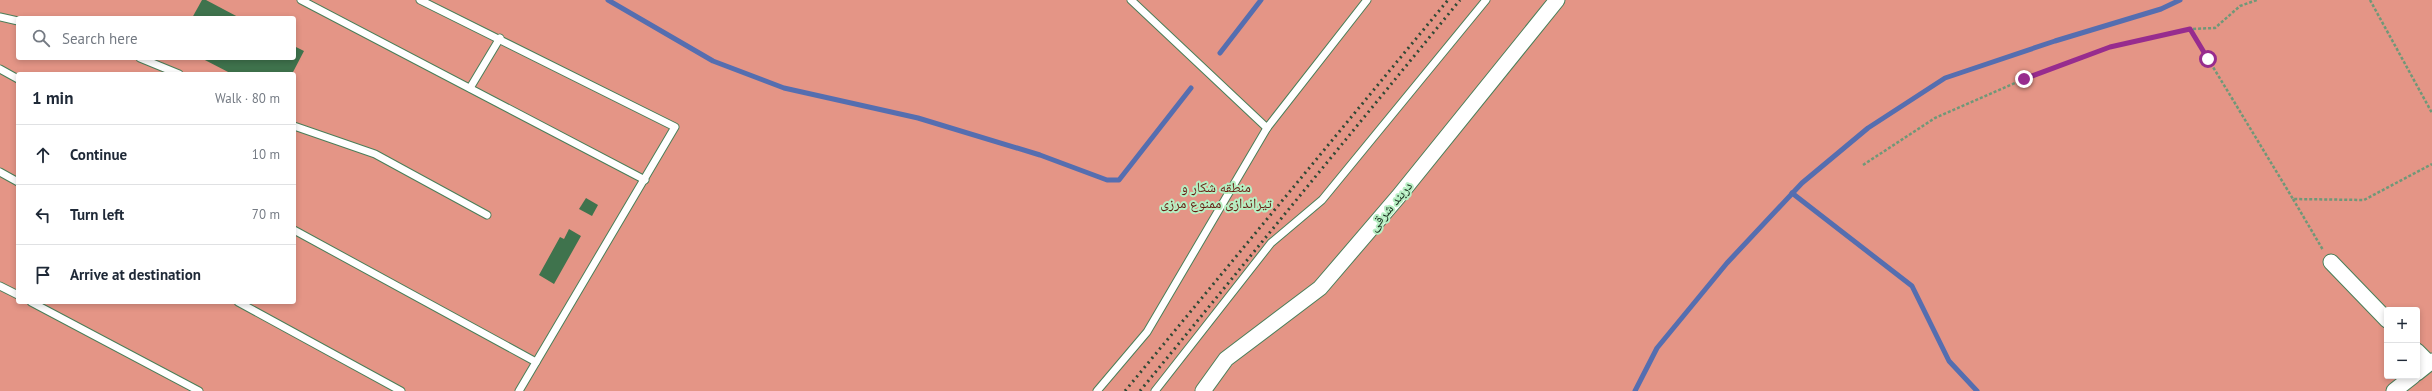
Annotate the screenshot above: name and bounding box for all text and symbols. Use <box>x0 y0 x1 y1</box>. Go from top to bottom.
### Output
search box <box>16 16 296 60</box>
icon: search <box>30 27 52 49</box>
text: Search here <box>62 29 138 48</box>
route start <box>2199 50 2217 68</box>
route end <box>2015 70 2033 88</box>
text: 1 min <box>32 87 73 109</box>
text: Walk · 80 m <box>215 90 280 107</box>
icon: ahead <box>32 144 54 166</box>
text: Continue <box>70 145 127 164</box>
text: 10 m <box>252 146 280 163</box>
street label: دربند شرقی <box>1364 177 1416 235</box>
park label: منطقه شکار و تیراندازی ممنوع مرزی <box>1160 178 1272 213</box>
icon: left <box>32 204 54 226</box>
text: Turn left <box>70 205 124 224</box>
text: 70 m <box>252 206 280 223</box>
icon: arrive <box>32 264 54 286</box>
text: Arrive at destination <box>70 265 201 284</box>
map controls <box>2384 307 2420 379</box>
button: + <box>2384 307 2420 343</box>
button: − <box>2384 343 2420 379</box>

